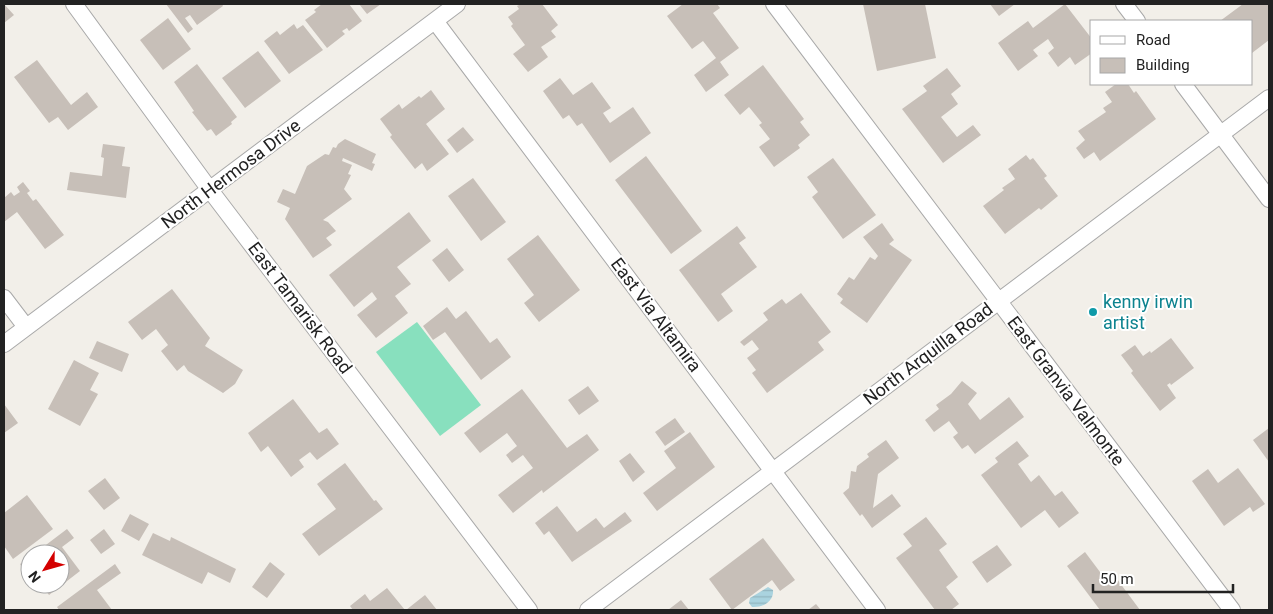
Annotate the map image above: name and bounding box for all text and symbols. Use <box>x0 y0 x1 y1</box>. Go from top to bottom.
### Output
legend <box>1090 20 1253 85</box>
text: Road <box>1136 31 1170 49</box>
text: Building <box>1136 56 1190 74</box>
street label: North Hermosa Drive <box>157 115 304 233</box>
street label: East Tamarisk Road <box>244 238 357 378</box>
street label: East Via Altamira <box>607 254 706 376</box>
place label: kenny irwin artist <box>1103 291 1193 333</box>
street label: North Arquilla Road <box>859 298 996 409</box>
marker: kenny irwin artist <box>1087 306 1099 318</box>
street label: East Granvia Valmonte <box>1003 312 1129 469</box>
north arrow <box>20 544 70 594</box>
scale bar <box>1093 562 1233 594</box>
text: N <box>25 568 44 586</box>
text: 50 m <box>1100 570 1134 588</box>

